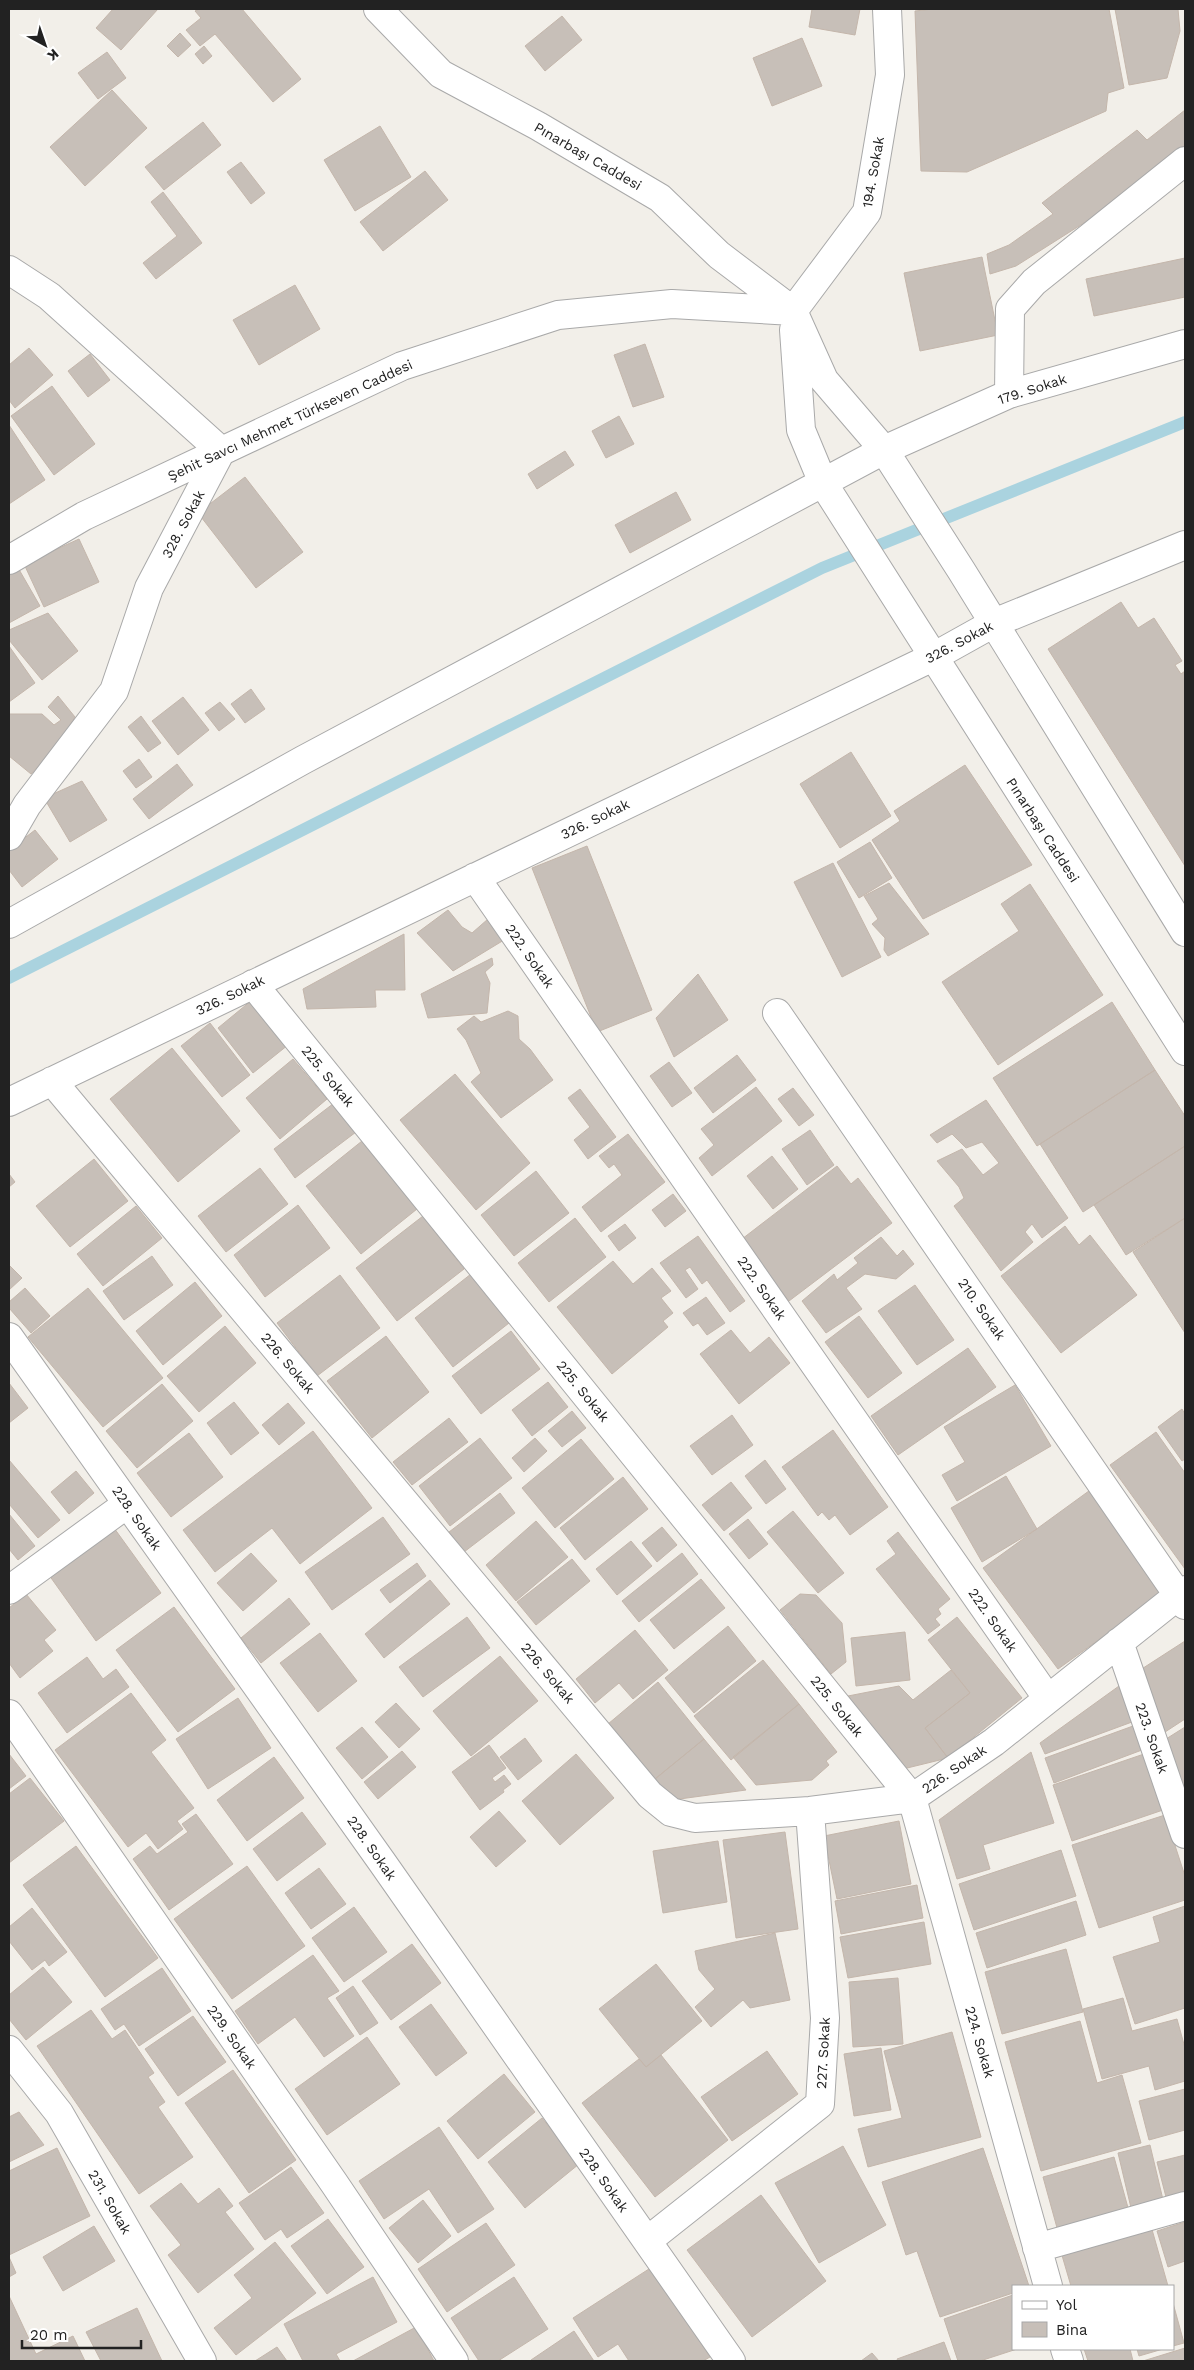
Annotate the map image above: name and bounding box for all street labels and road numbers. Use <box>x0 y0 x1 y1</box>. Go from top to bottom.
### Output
street label: Pınarbaşı Caddesi <box>531 119 645 193</box>
street label: 194. Sokak <box>859 135 887 209</box>
street label: Şehit Savcı Mehmet Türkseven Caddesi <box>165 356 415 484</box>
street label: 179. Sokak <box>996 370 1068 408</box>
street label: 328. Sokak <box>158 487 208 561</box>
street label: 326. Sokak <box>922 617 996 667</box>
street label: Pınarbaşı Caddesi <box>1003 775 1083 885</box>
street label: 326. Sokak <box>558 795 632 842</box>
street label: 222. Sokak <box>502 921 558 991</box>
street label: 326. Sokak <box>193 971 267 1018</box>
street label: 225. Sokak <box>298 1042 358 1110</box>
street label: 222. Sokak <box>734 1253 790 1323</box>
street label: 210. Sokak <box>955 1275 1009 1343</box>
street label: 226. Sokak <box>258 1329 318 1397</box>
street label: 225. Sokak <box>553 1357 613 1425</box>
street label: 228. Sokak <box>109 1483 165 1553</box>
street label: 222. Sokak <box>965 1585 1021 1655</box>
street label: 226. Sokak <box>518 1639 578 1707</box>
street label: 225. Sokak <box>807 1672 867 1740</box>
street label: 223. Sokak <box>1132 1700 1172 1776</box>
street label: 226. Sokak <box>919 1742 989 1796</box>
street label: 228. Sokak <box>344 1813 400 1883</box>
street label: 229. Sokak <box>204 2002 260 2072</box>
street label: 224. Sokak <box>962 2004 998 2080</box>
street label: 227. Sokak <box>813 2017 833 2089</box>
street label: 228. Sokak <box>576 2145 632 2215</box>
street label: 231. Sokak <box>85 2167 135 2237</box>

